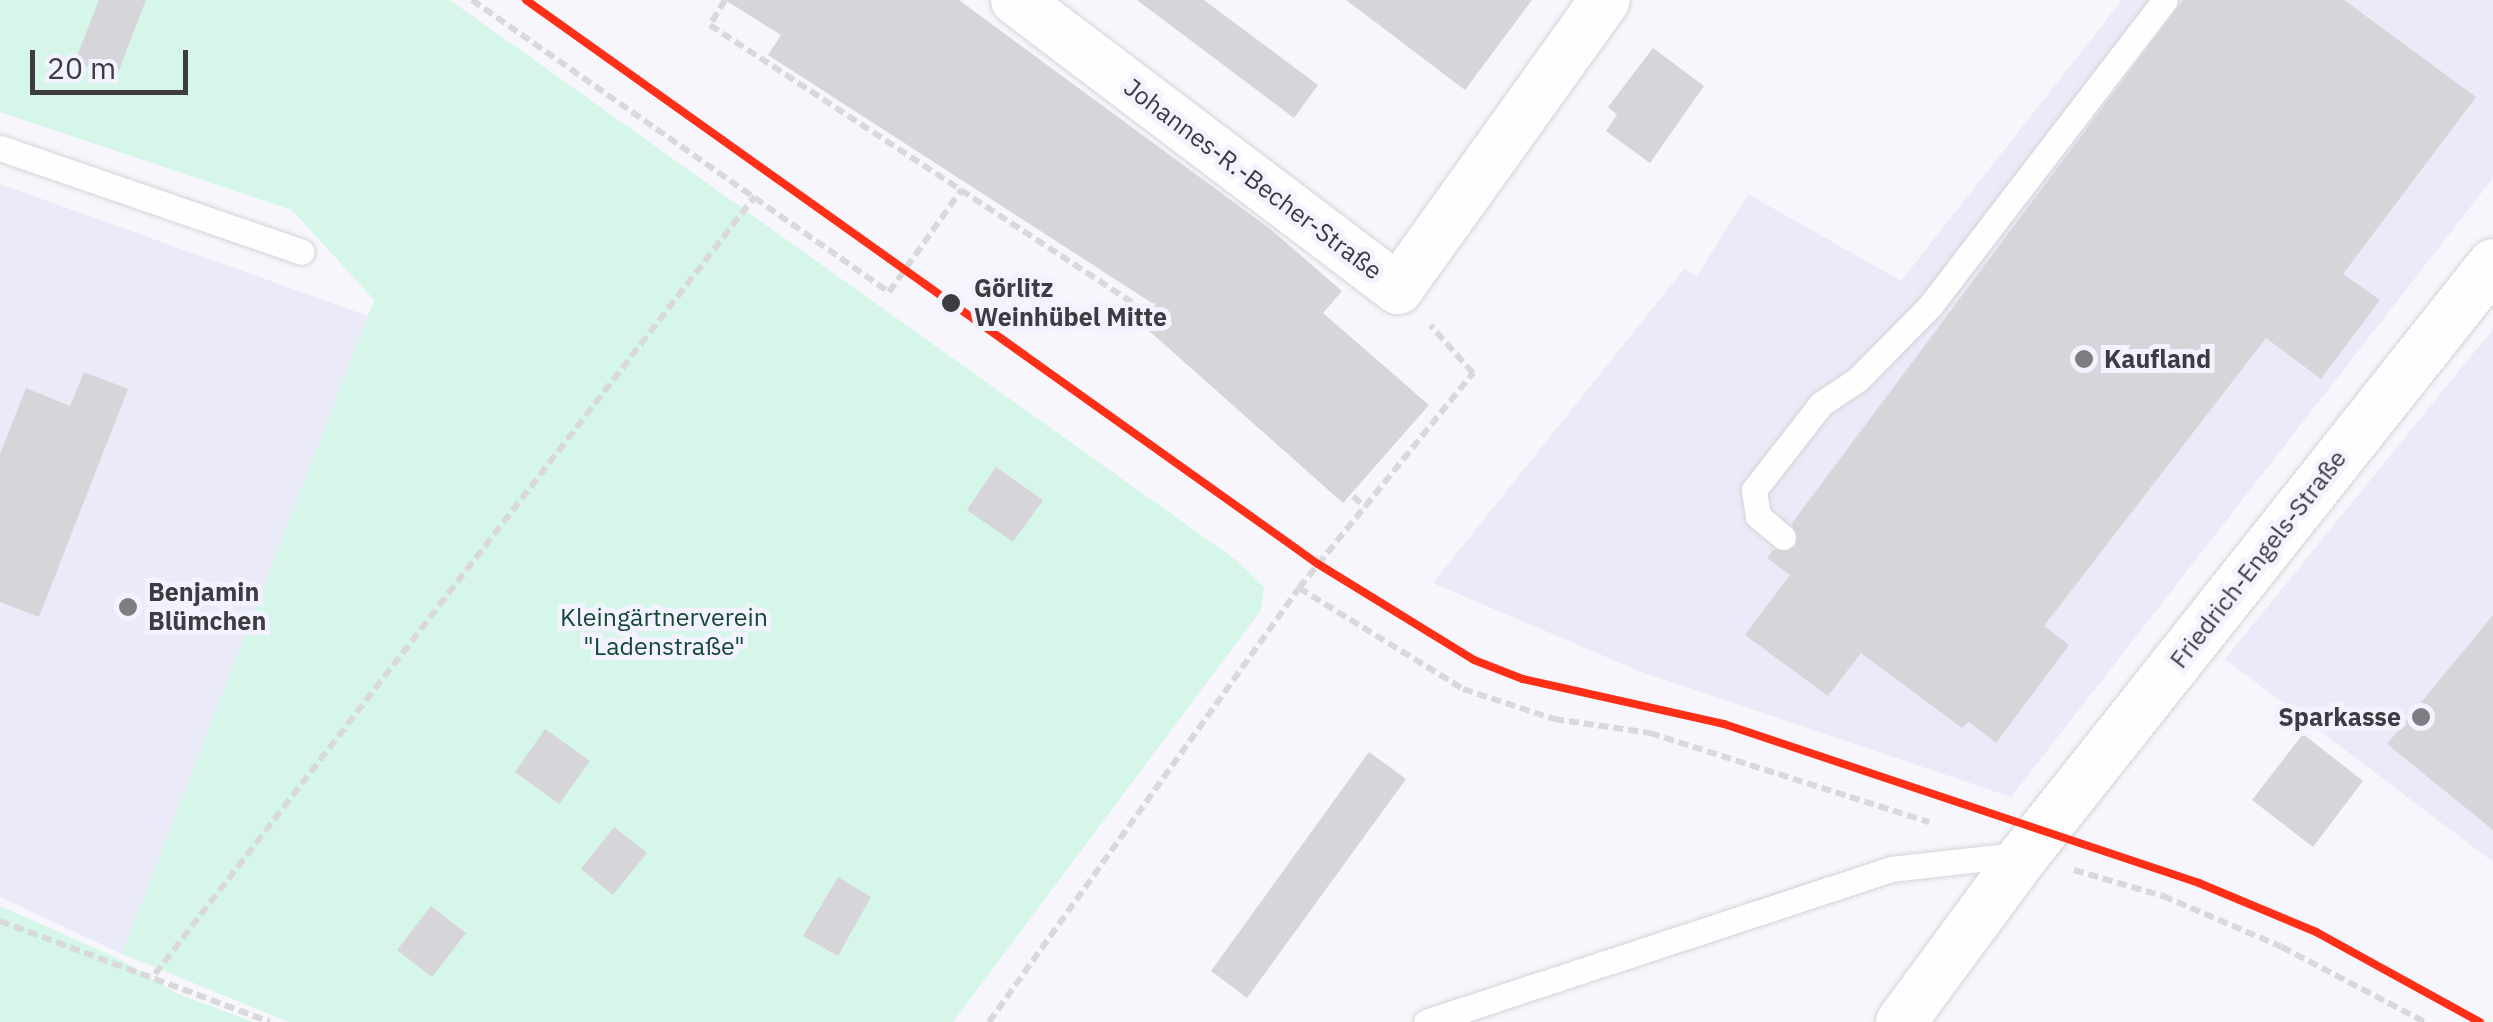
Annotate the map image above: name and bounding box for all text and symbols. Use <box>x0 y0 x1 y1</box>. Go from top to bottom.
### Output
scale bar <box>35 30 192 92</box>
text: 20 m <box>47 48 116 87</box>
street label: Johannes-R.-Becher-Straße <box>1118 72 1388 286</box>
place label: Görlitz Weinhübel Mitte <box>974 274 1167 333</box>
marker: Görlitz Weinhübel Mitte <box>938 290 964 316</box>
place label: Kaufland <box>2104 344 2211 374</box>
marker: Kaufland <box>2073 348 2095 370</box>
street label: Friedrich-Engels-Straße <box>2164 444 2352 674</box>
place label: Benjamin Blümchen <box>148 578 266 637</box>
marker: Benjamin Blümchen <box>117 596 139 618</box>
park label: Kleingärtnerverein "Ladenstraße" <box>560 603 768 662</box>
place label: Sparkasse <box>2278 702 2401 732</box>
marker: Sparkasse <box>2410 706 2432 728</box>

